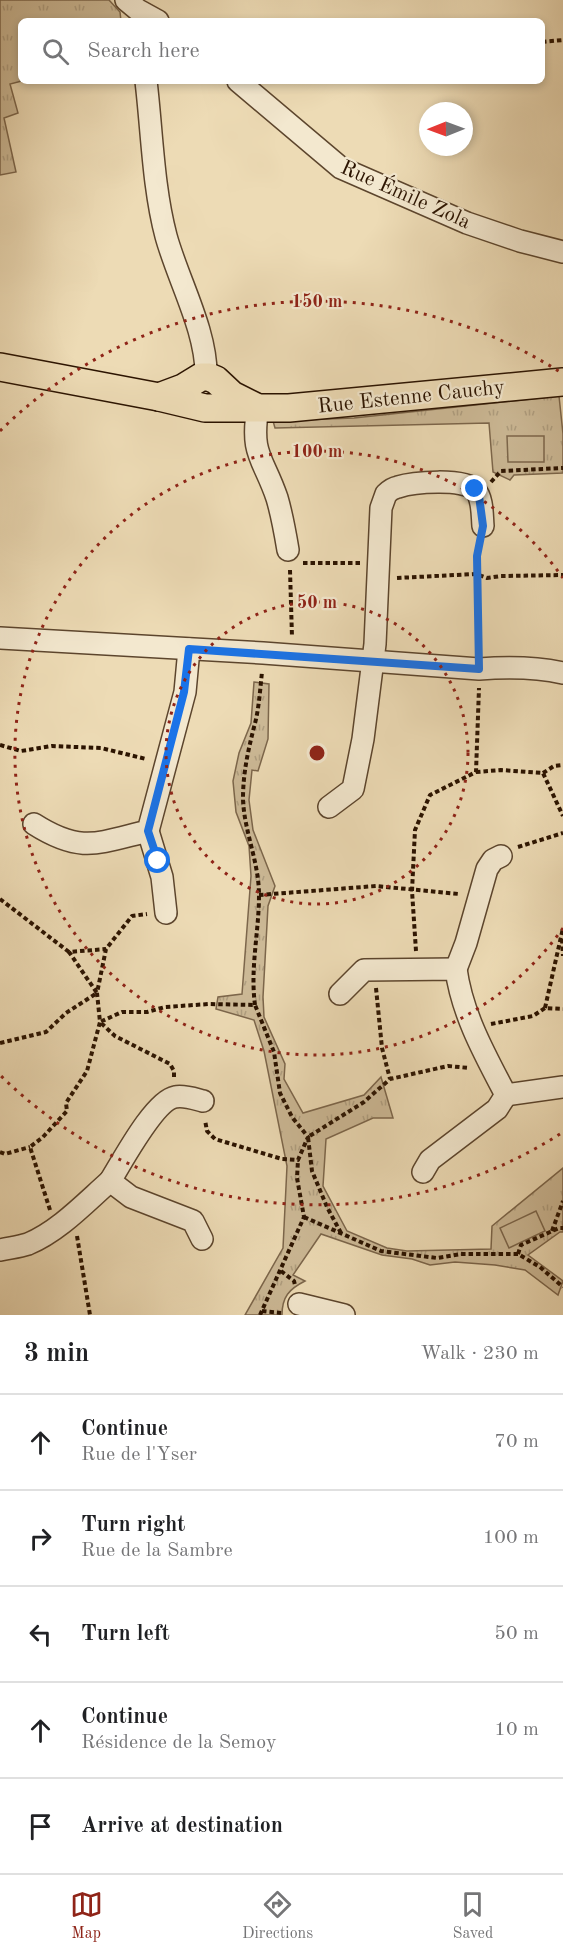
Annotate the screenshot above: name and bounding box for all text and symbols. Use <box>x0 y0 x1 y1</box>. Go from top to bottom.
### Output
search box <box>18 18 545 84</box>
icon: search <box>39 35 72 68</box>
text: Search here <box>87 40 200 62</box>
north arrow <box>419 102 473 156</box>
street label: Rue Émile Zola <box>337 154 475 233</box>
text: 150 m <box>292 293 342 311</box>
street label: Rue Estenne Cauchy <box>317 377 506 418</box>
text: 100 m <box>292 443 342 461</box>
route end <box>461 475 487 501</box>
text: 50 m <box>297 594 337 612</box>
centre of rings <box>307 743 327 763</box>
route start <box>144 847 170 873</box>
text: 3 min <box>24 1341 89 1367</box>
text: Walk · 230 m <box>420 1344 539 1364</box>
text: Continue <box>81 1418 168 1440</box>
icon: ahead <box>24 1426 57 1459</box>
text: 70 m <box>494 1432 539 1452</box>
text: Rue de l'Yser <box>81 1445 197 1465</box>
text: Turn right <box>81 1514 185 1536</box>
icon: right <box>24 1522 57 1555</box>
text: 100 m <box>483 1528 539 1548</box>
text: Rue de la Sambre <box>81 1541 233 1561</box>
icon: left <box>24 1618 57 1651</box>
text: Turn left <box>81 1623 170 1645</box>
text: 50 m <box>494 1624 539 1644</box>
text: Continue <box>81 1706 168 1728</box>
icon: ahead <box>24 1714 57 1747</box>
text: 10 m <box>494 1720 539 1740</box>
text: Résidence de la Semoy <box>81 1733 277 1753</box>
icon: arrive <box>24 1810 57 1843</box>
text: Arrive at destination <box>81 1815 283 1837</box>
tab: Map <box>70 1888 103 1944</box>
tab: Directions <box>242 1888 313 1944</box>
tab: Saved <box>453 1888 493 1944</box>

